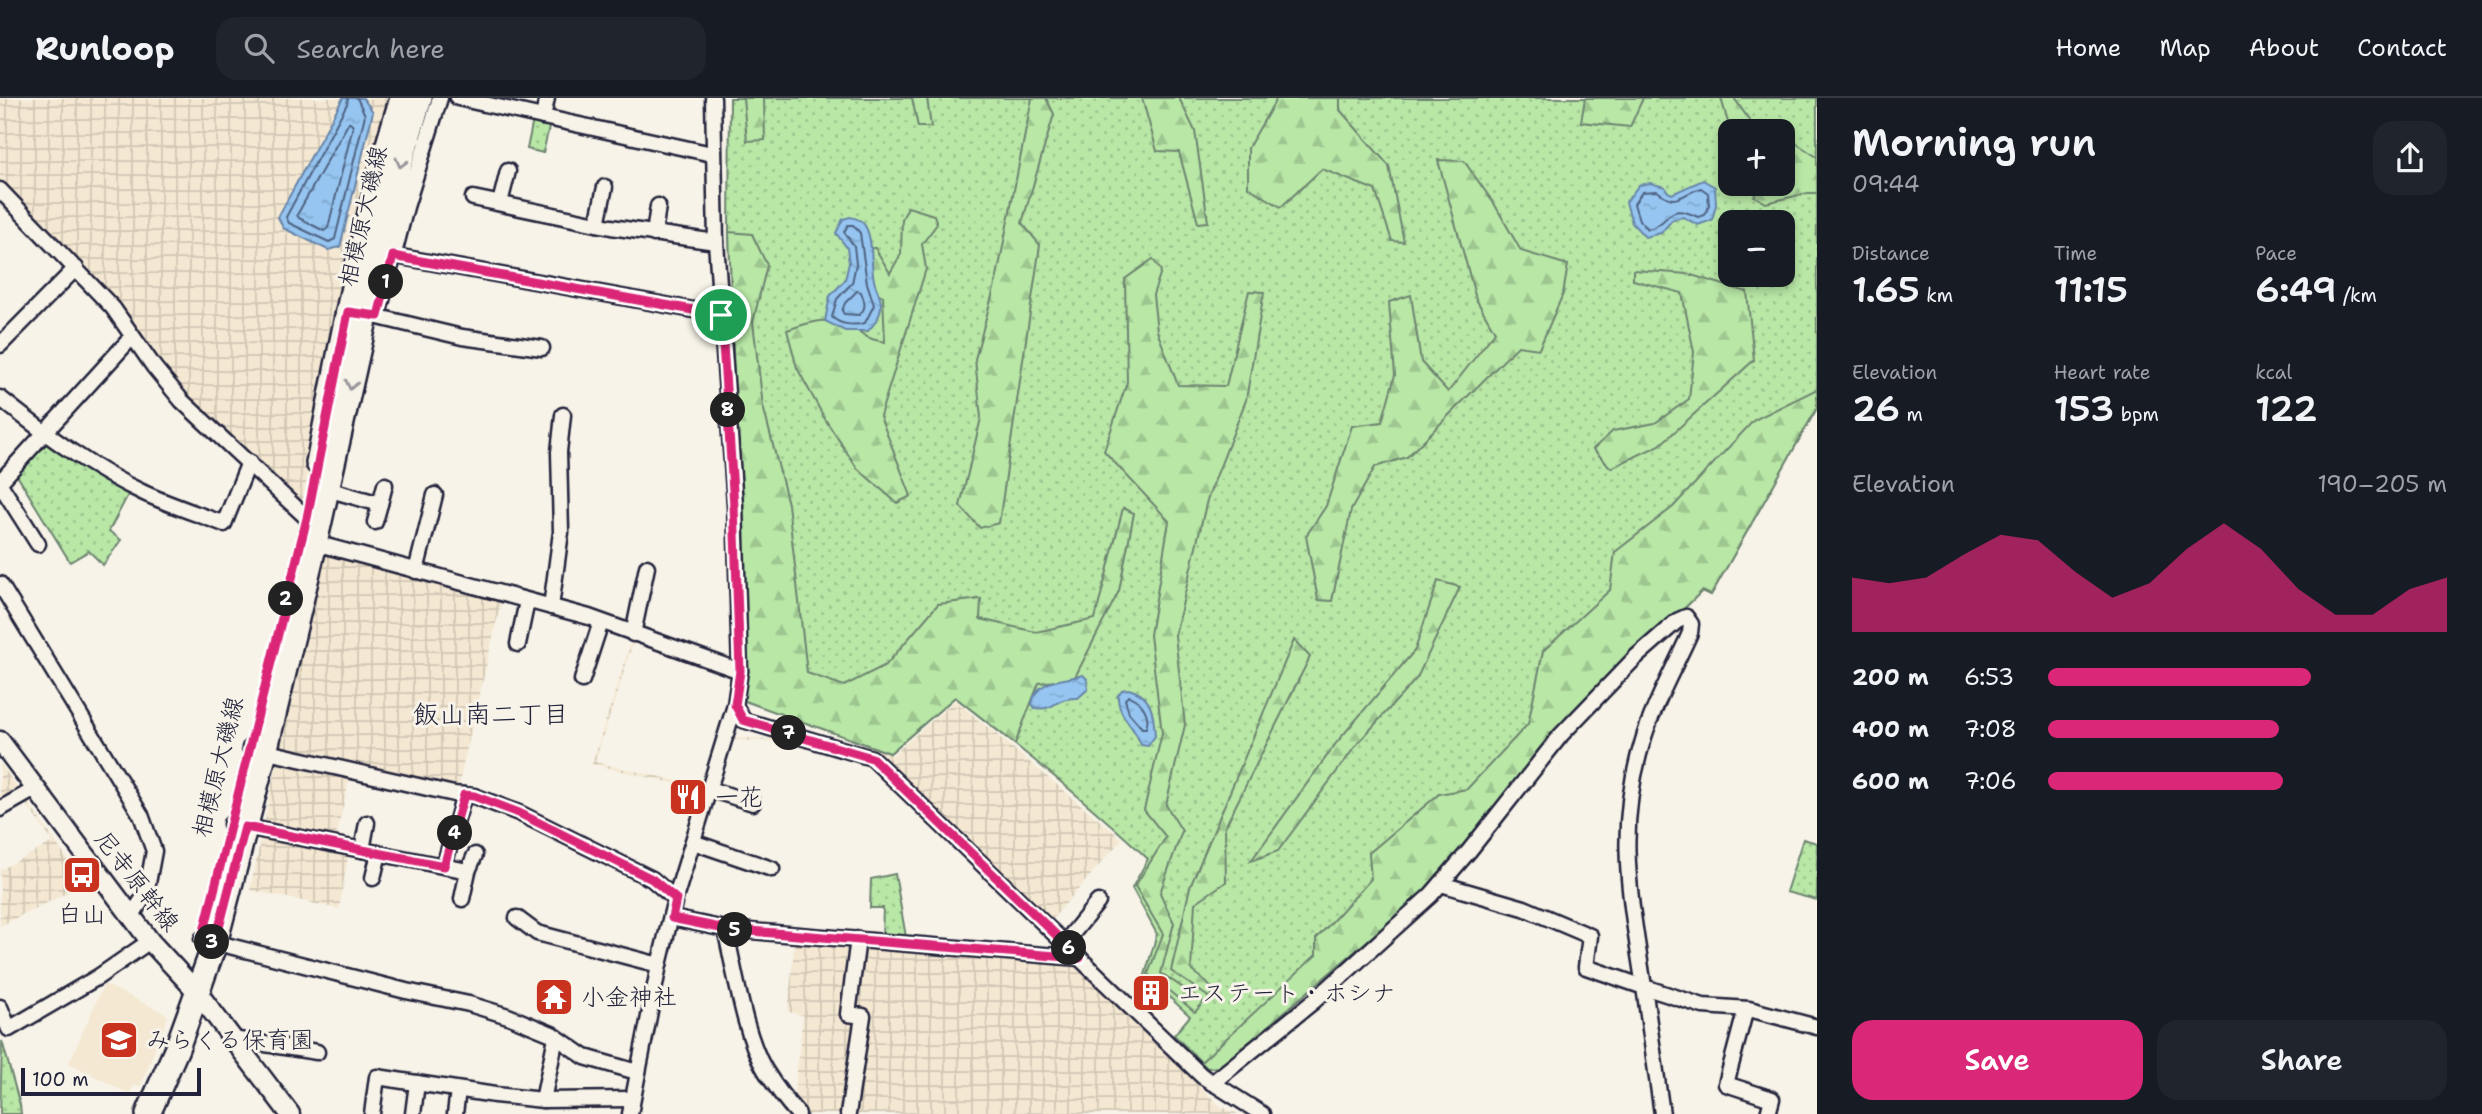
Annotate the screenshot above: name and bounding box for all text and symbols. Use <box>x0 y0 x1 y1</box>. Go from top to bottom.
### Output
search box <box>216 17 706 80</box>
text: Runloop <box>35 26 174 71</box>
icon: search <box>240 29 278 67</box>
text: Search here <box>296 31 445 66</box>
text: Home <box>2055 32 2121 64</box>
text: Map <box>2159 32 2211 64</box>
text: About <box>2249 32 2319 64</box>
text: Contact <box>2357 32 2447 64</box>
text: Morning run <box>1852 117 2096 168</box>
map controls <box>1718 119 1795 287</box>
button: + <box>1718 119 1795 196</box>
button: share <box>2373 121 2447 195</box>
street label: 相模原大磯線 <box>331 142 395 290</box>
one-way arrow <box>395 157 409 169</box>
text: 09:44 <box>1852 169 1920 199</box>
button: − <box>1718 210 1795 287</box>
text: Distance <box>1852 241 1930 266</box>
text: Time <box>2054 241 2097 266</box>
text: Pace <box>2255 241 2297 266</box>
pin: 1 <box>368 264 404 300</box>
text: 1.65 <box>1852 266 1920 313</box>
text: 11:15 <box>2054 266 2128 313</box>
text: 6:49 <box>2255 266 2336 313</box>
text: 1 <box>381 269 390 294</box>
text: km <box>1920 283 1953 308</box>
text: /km <box>2336 283 2377 308</box>
pin <box>691 285 751 345</box>
icon: arrive <box>702 296 740 334</box>
text: Elevation <box>1852 360 1937 385</box>
text: Heart rate <box>2054 360 2150 385</box>
text: kcal <box>2255 360 2292 385</box>
one-way arrow <box>345 379 359 391</box>
text: 26 <box>1852 385 1900 432</box>
text: 153 <box>2054 385 2114 432</box>
text: 122 <box>2255 385 2318 432</box>
pin: 8 <box>710 392 746 428</box>
text: 8 <box>721 397 734 422</box>
text: m <box>1900 402 1923 427</box>
text: bpm <box>2114 402 2159 427</box>
text: Elevation <box>1852 469 1955 499</box>
text: 190–205 m <box>2317 469 2447 499</box>
pin: 2 <box>268 582 304 616</box>
text: 2 <box>279 586 292 611</box>
text: 200 m <box>1852 662 1929 692</box>
text: 6:53 <box>1964 662 2014 692</box>
street label: 相模原大磯線 <box>185 693 251 841</box>
district label: 飯山南二丁目 <box>413 696 569 731</box>
text: 400 m <box>1852 714 1929 744</box>
text: 7:08 <box>1964 714 2017 744</box>
pin: 7 <box>772 716 806 750</box>
text: 7 <box>782 720 795 745</box>
text: 600 m <box>1852 766 1929 796</box>
text: 7:06 <box>1964 766 2017 796</box>
restaurant icon: 一花 <box>667 776 709 818</box>
place label: 一花 <box>715 781 763 813</box>
pin: 4 <box>438 816 472 850</box>
text: 4 <box>448 820 461 845</box>
street label: 尼寺原幹線 <box>87 824 187 938</box>
bus stop icon: 白山 <box>61 854 103 896</box>
place label: 白山 <box>58 898 106 930</box>
pin: 5 <box>718 912 752 948</box>
text: 5 <box>729 917 740 942</box>
pin: 3 <box>194 924 230 960</box>
text: 3 <box>205 929 218 954</box>
pin: 6 <box>1052 930 1086 966</box>
text: 6 <box>1062 935 1075 960</box>
building icon: エステート・ホシナ <box>1130 972 1172 1014</box>
temple icon: 小金神社 <box>533 976 575 1018</box>
place label: エステート・ホシナ <box>1178 977 1395 1009</box>
place label: 小金神社 <box>581 981 677 1013</box>
school or university icon: みらくる保育園 <box>98 1019 140 1061</box>
button: Save <box>1852 1020 2143 1100</box>
button: Share <box>2157 1020 2447 1100</box>
place label: みらくる保育園 <box>146 1024 314 1056</box>
scale bar <box>21 1065 201 1097</box>
text: 100 m <box>32 1067 89 1092</box>

